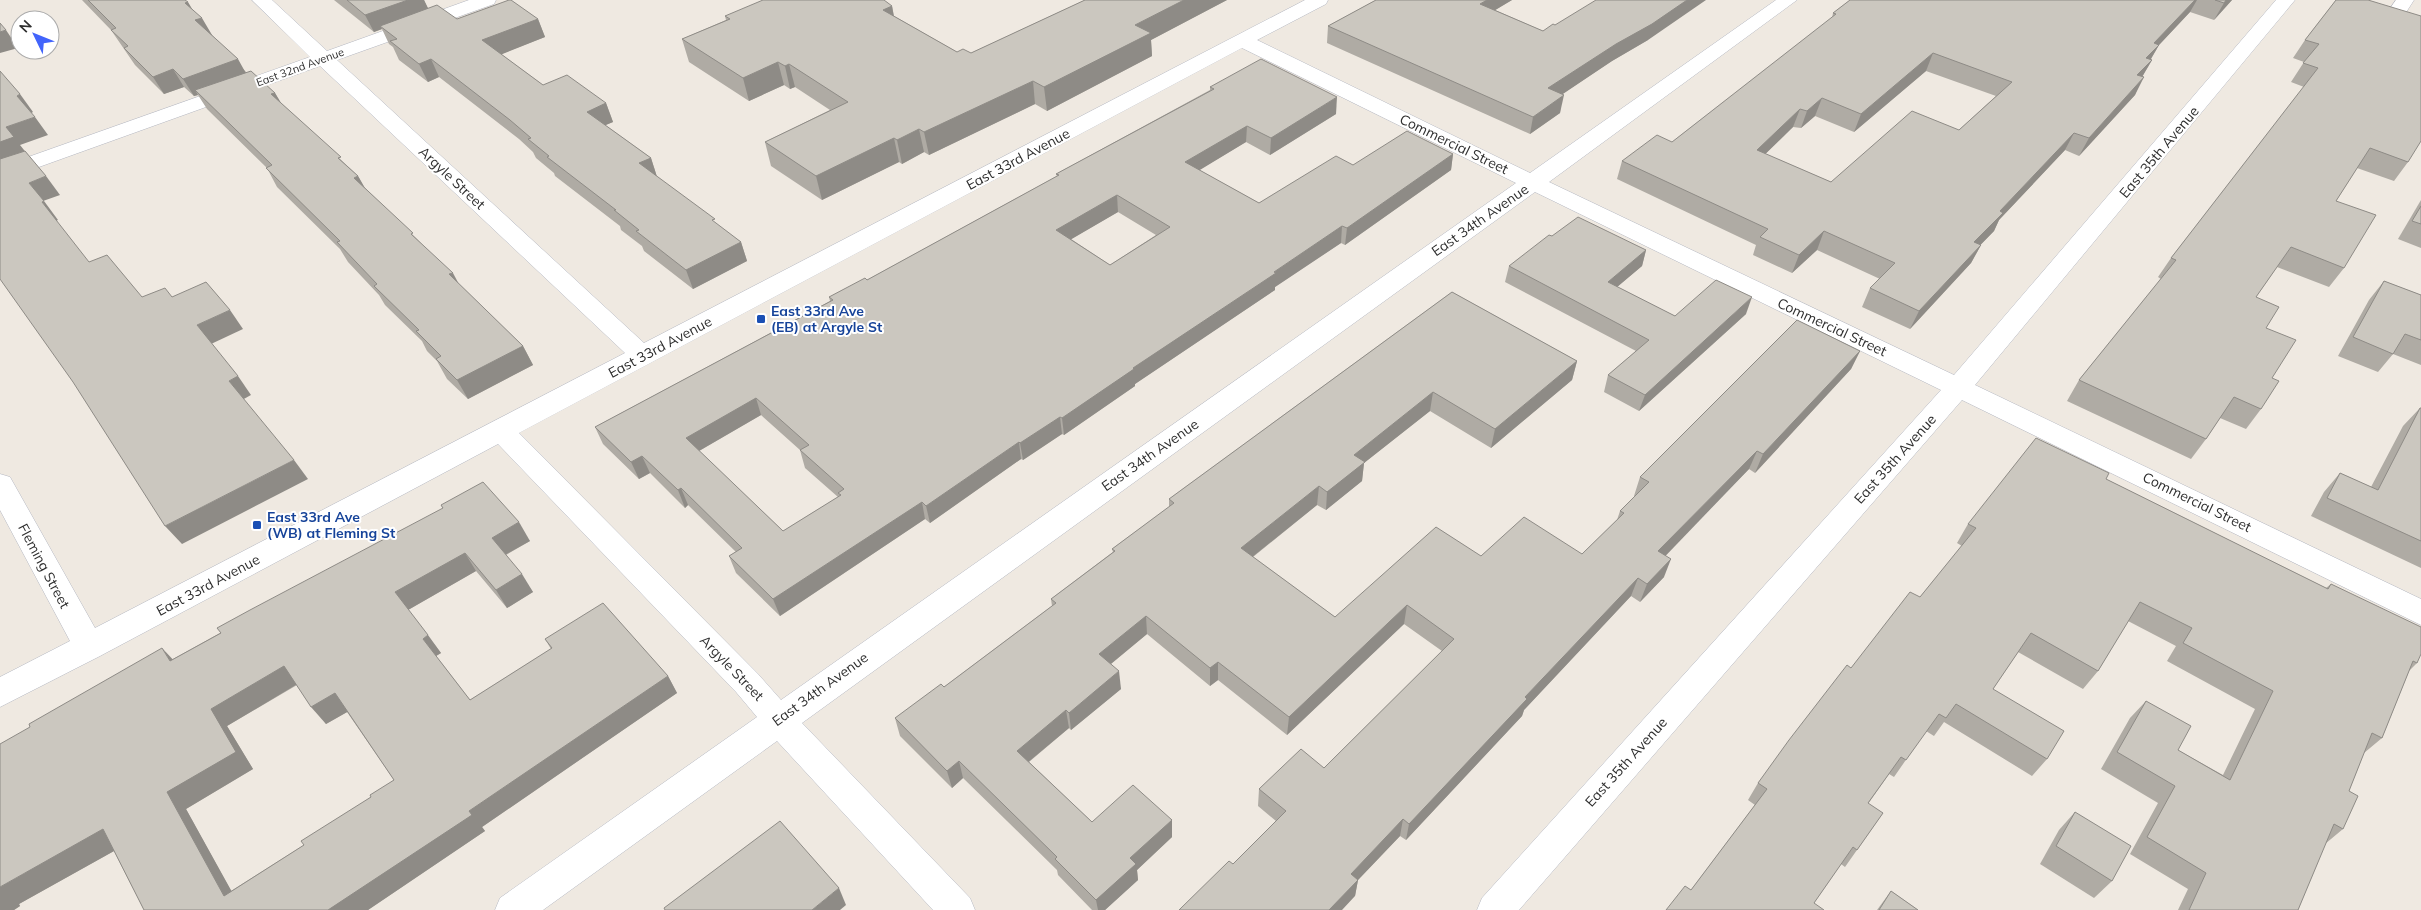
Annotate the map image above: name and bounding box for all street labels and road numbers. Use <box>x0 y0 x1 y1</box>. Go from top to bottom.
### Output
street label: East 32nd Avenue <box>254 45 346 89</box>
street label: East 35th Avenue <box>2115 102 2203 202</box>
street label: Commercial Street <box>1397 110 1511 178</box>
street label: East 33rd Avenue <box>963 124 1073 194</box>
street label: Argyle Street <box>415 143 489 213</box>
street label: East 34th Avenue <box>1428 180 1532 260</box>
street label: Commercial Street <box>1774 294 1890 360</box>
street label: East 33rd Avenue <box>605 312 715 382</box>
street label: East 35th Avenue <box>1850 411 1940 507</box>
street label: East 34th Avenue <box>1098 415 1202 495</box>
street label: Commercial Street <box>2140 468 2254 536</box>
street label: Fleming Street <box>14 521 74 612</box>
street label: East 33rd Avenue <box>153 550 263 620</box>
street label: Argyle Street <box>696 631 768 705</box>
street label: East 34th Avenue <box>768 648 872 730</box>
street label: East 35th Avenue <box>1581 714 1671 810</box>

